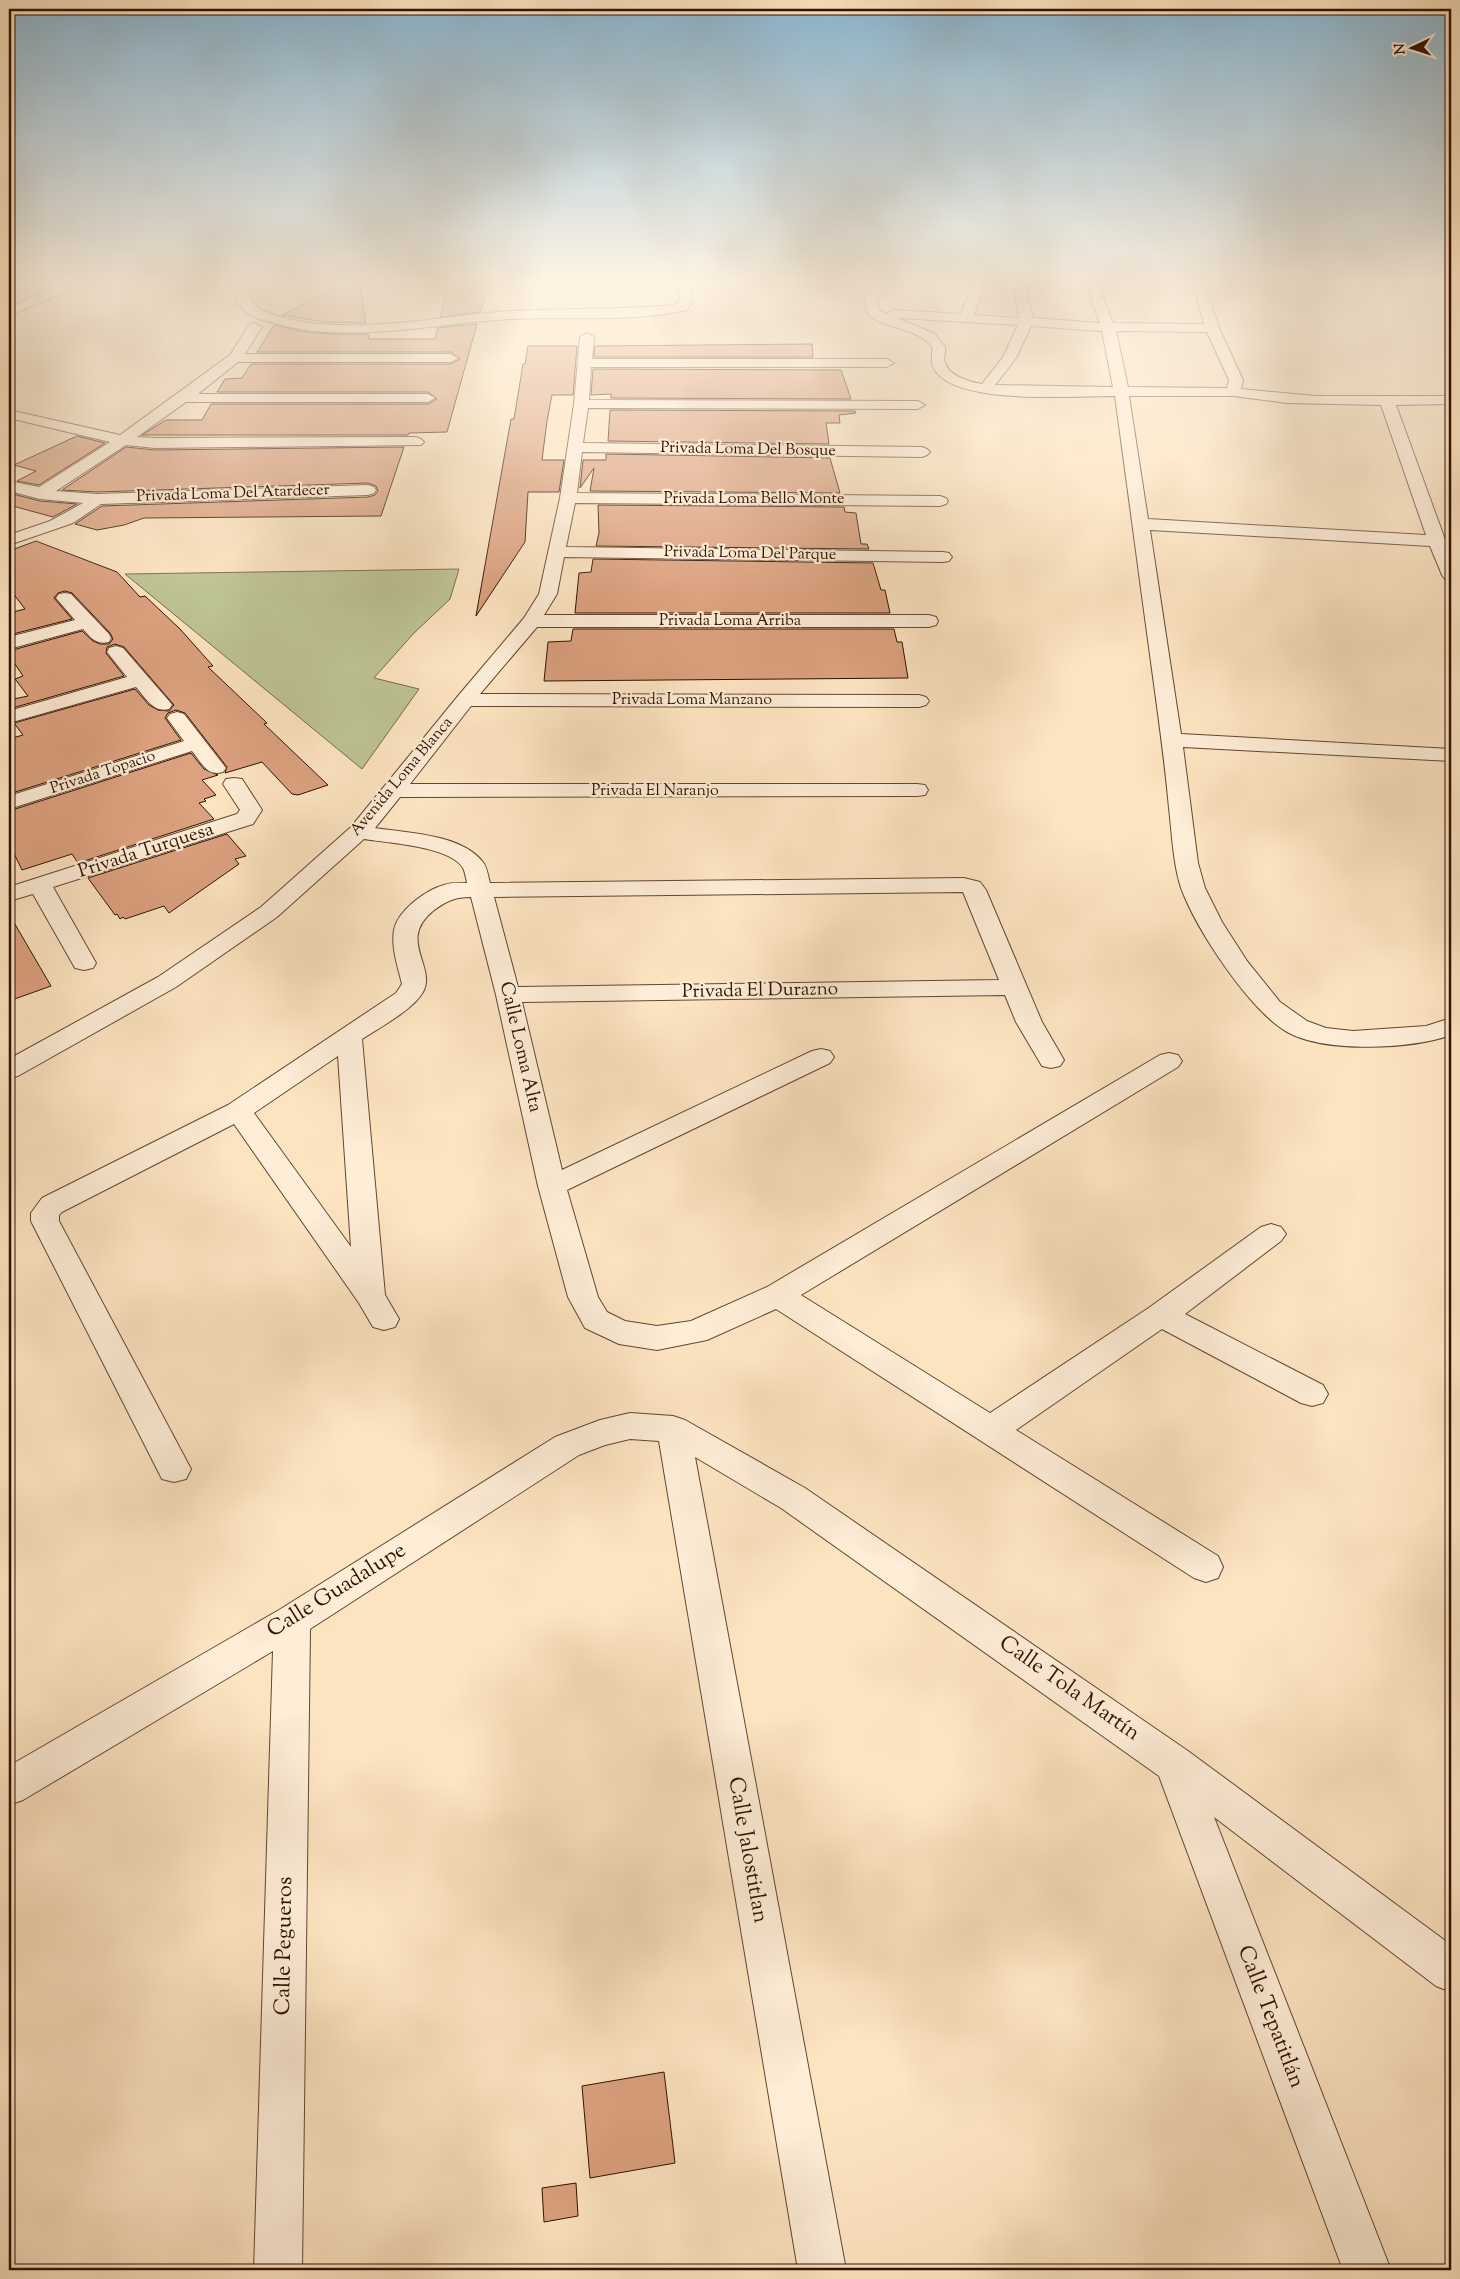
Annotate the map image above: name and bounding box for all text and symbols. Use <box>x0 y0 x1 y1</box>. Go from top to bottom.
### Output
north arrow <box>1388 22 1438 72</box>
text: N <box>1391 42 1411 55</box>
street label: Privada Loma Del Bosque <box>660 437 836 463</box>
street label: Privada Loma Del Atardecer <box>136 479 330 509</box>
street label: Privada Loma Bello Monte <box>664 488 844 511</box>
street label: Privada Loma Del Parque <box>664 541 836 567</box>
street label: Privada Loma Arriba <box>659 610 802 633</box>
street label: Privada Loma Manzano <box>612 689 772 712</box>
street label: Avenida Loma Blanca <box>345 712 459 842</box>
street label: Privada Topacio <box>47 745 159 801</box>
street label: Privada El Naranjo <box>591 780 719 803</box>
street label: Privada Turquesa <box>75 816 217 886</box>
street label: Privada El Durazno <box>682 976 838 1006</box>
street label: Calle Loma Alta <box>492 979 548 1115</box>
street label: Calle Guadalupe <box>261 1535 413 1647</box>
street label: Calle Tola Martín <box>992 1628 1146 1750</box>
street label: Calle Jalostitlan <box>718 1774 776 1926</box>
street label: Calle Pegueros <box>268 1876 302 2016</box>
street label: Calle Tepatitlán <box>1228 1941 1312 2093</box>

